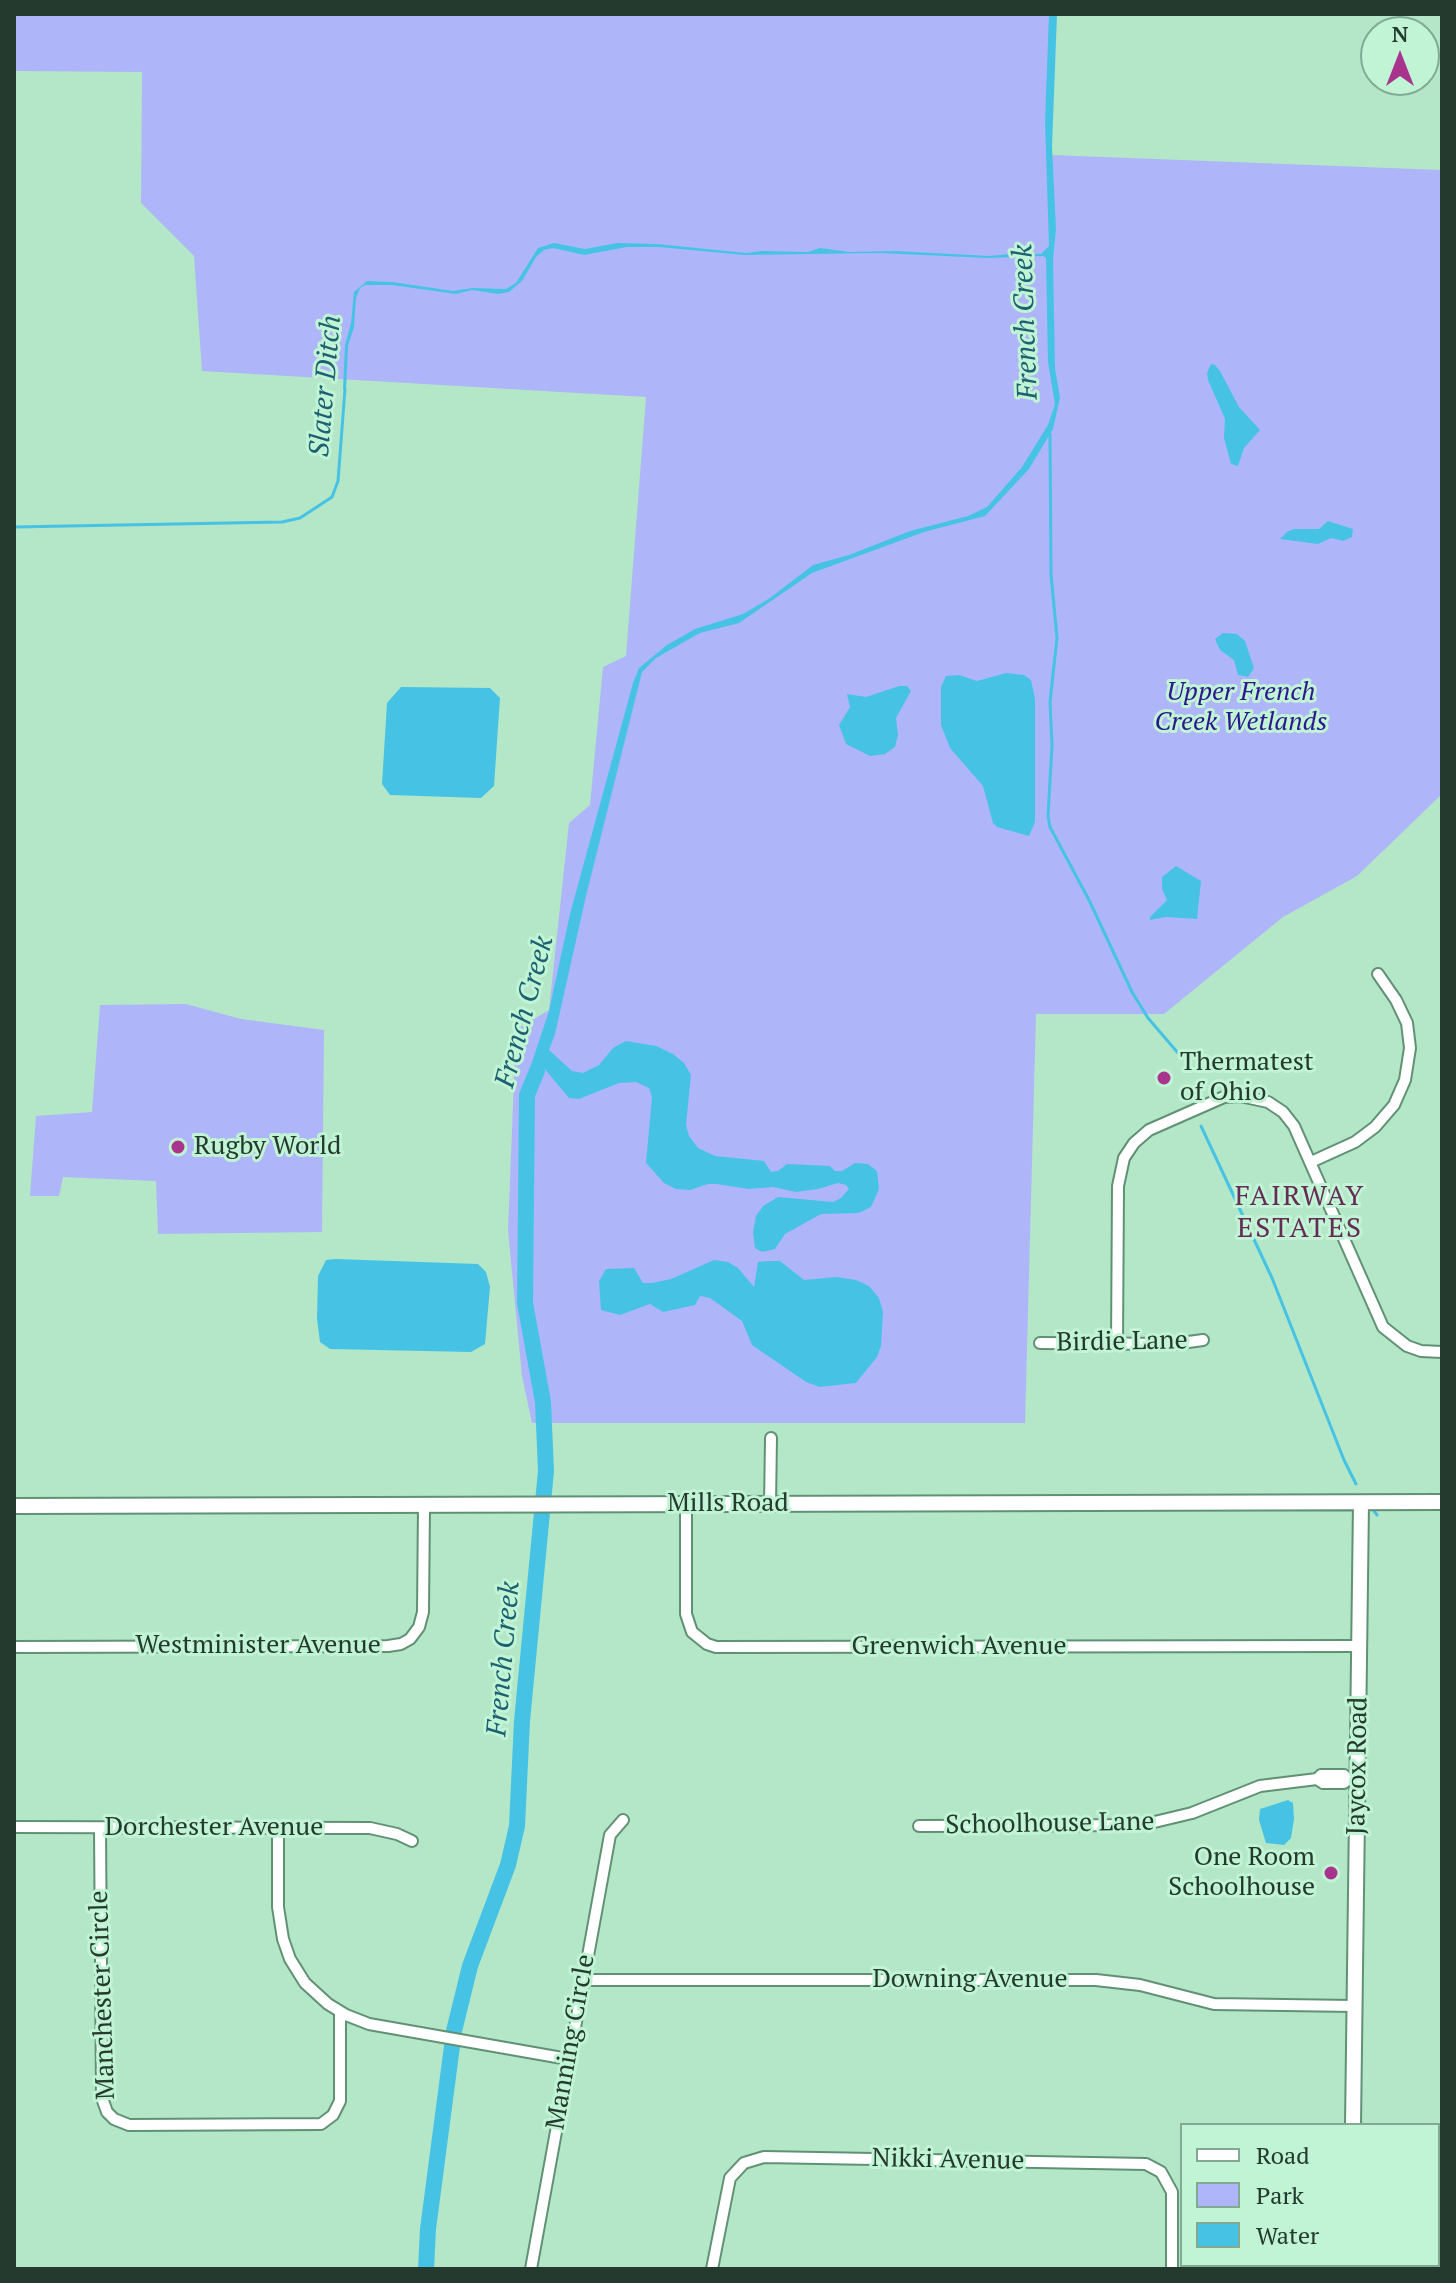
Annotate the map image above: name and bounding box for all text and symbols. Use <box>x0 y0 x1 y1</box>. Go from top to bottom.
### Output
north arrow <box>1360 16 1440 96</box>
text: N <box>1392 19 1408 48</box>
water label: French Creek <box>1006 244 1046 400</box>
water label: Slater Ditch <box>303 314 349 458</box>
park label: Upper French Creek Wetlands <box>1155 677 1327 738</box>
water label: French Creek <box>489 933 561 1091</box>
place label: Thermatest of Ohio <box>1180 1047 1314 1108</box>
marker: Thermatest of Ohio <box>1155 1069 1173 1087</box>
place label: Rugby World <box>194 1131 342 1163</box>
marker: Rugby World <box>169 1138 187 1156</box>
district label: FAIRWAY ESTATES <box>1235 1180 1365 1246</box>
street label: Birdie Lane <box>1056 1325 1188 1359</box>
street label: Mills Road <box>667 1488 789 1520</box>
water label: French Creek <box>480 1580 528 1738</box>
street label: Westminister Avenue <box>135 1630 381 1662</box>
street label: Greenwich Avenue <box>851 1631 1067 1663</box>
street label: Jaycox Road <box>1341 1697 1375 1835</box>
street label: Schoolhouse Lane <box>945 1807 1155 1841</box>
street label: Dorchester Avenue <box>105 1812 323 1844</box>
place label: One Room Schoolhouse <box>1168 1842 1315 1904</box>
marker: One Room Schoolhouse <box>1322 1864 1340 1882</box>
street label: Manchester Circle <box>84 1890 122 2100</box>
street label: Manning Circle <box>540 1952 602 2132</box>
street label: Downing Avenue <box>872 1964 1068 1996</box>
legend <box>1180 2123 1440 2267</box>
text: Road <box>1256 2139 1310 2171</box>
street label: Nikki Avenue <box>871 2143 1025 2177</box>
text: Park <box>1256 2179 1304 2211</box>
text: Water <box>1256 2219 1319 2251</box>

